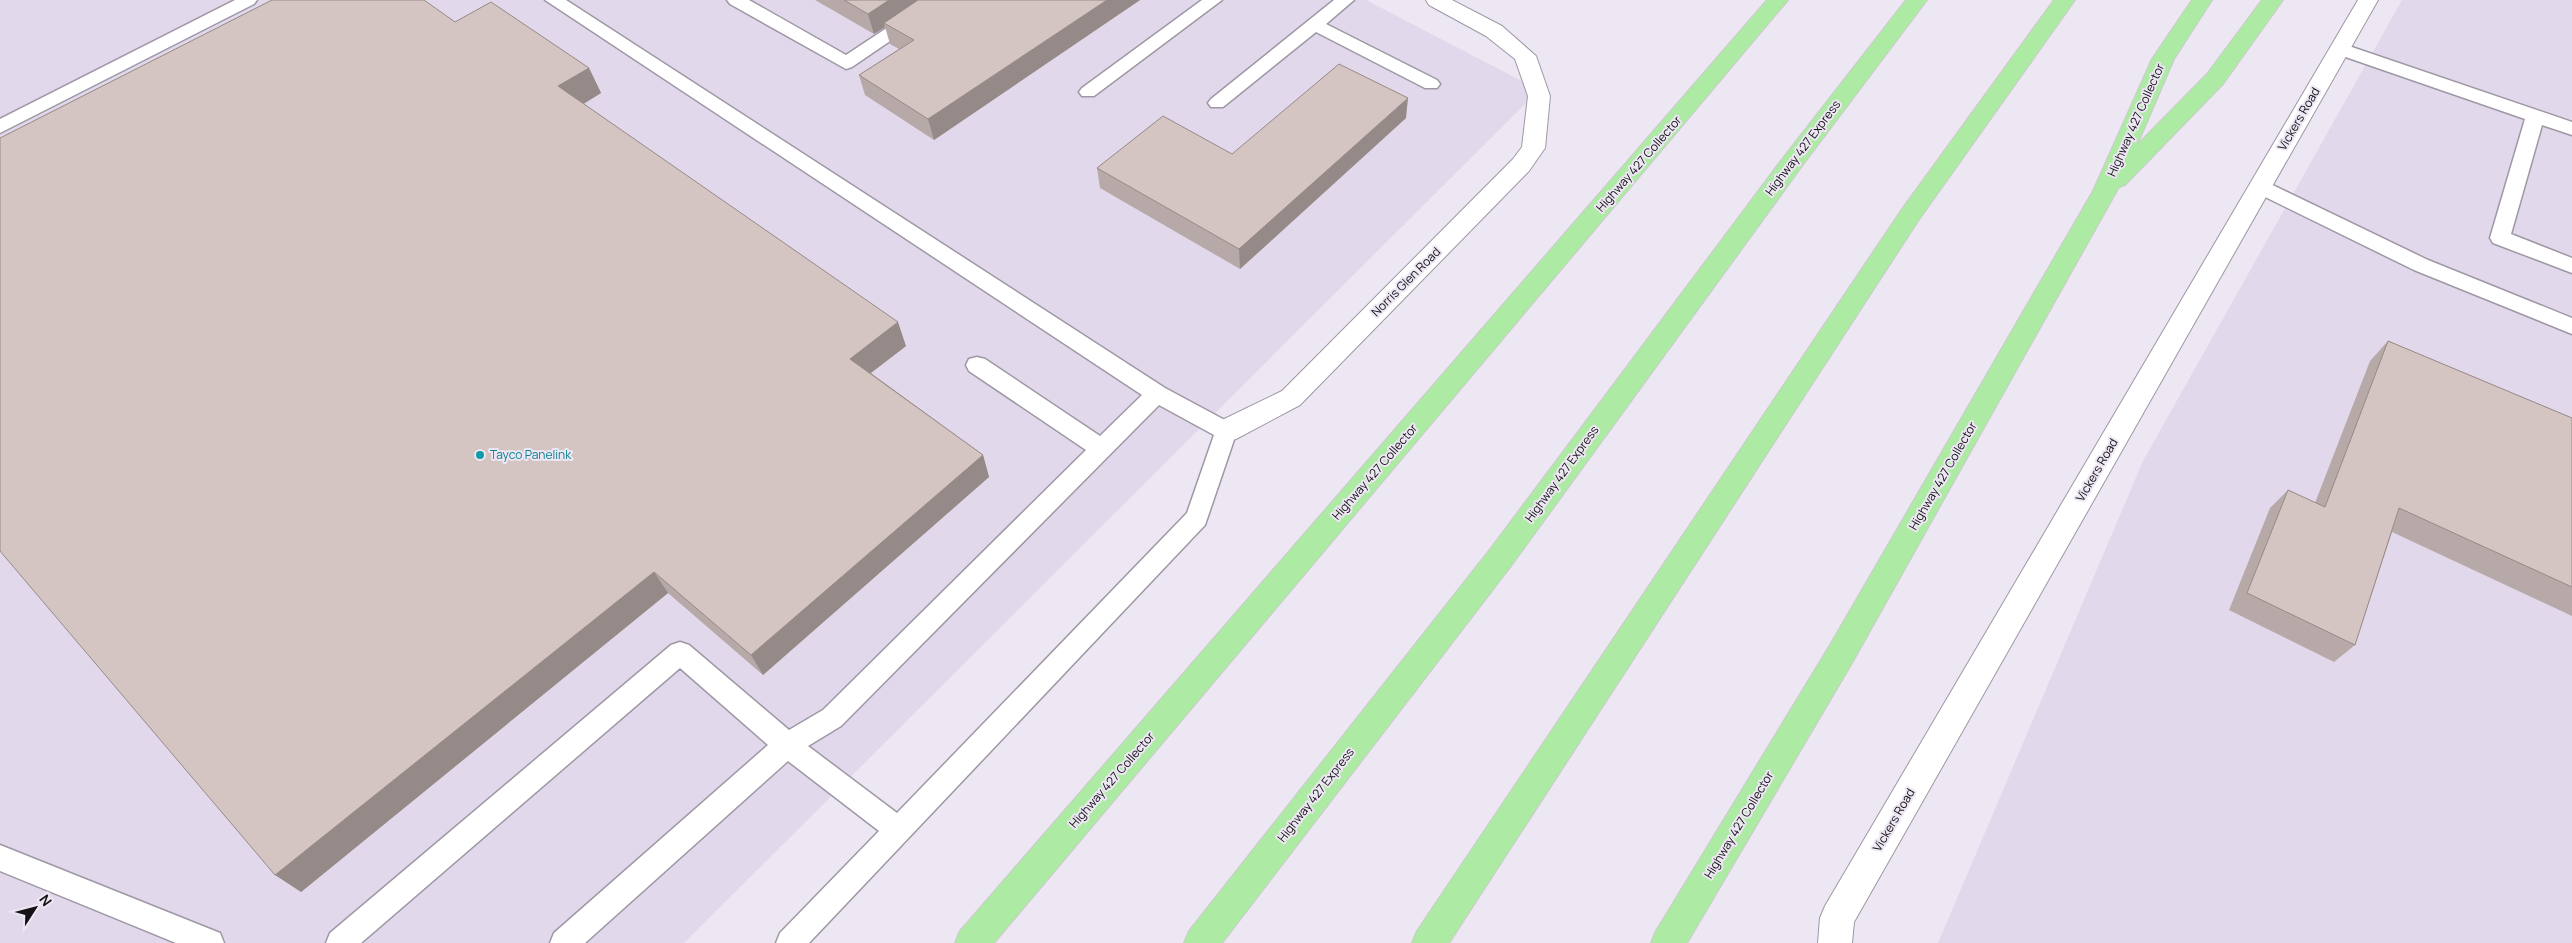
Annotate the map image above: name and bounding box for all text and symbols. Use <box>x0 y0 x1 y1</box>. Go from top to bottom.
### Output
street label: Highway 427 Collector <box>2103 60 2168 179</box>
street label: Vickers Road <box>2274 84 2324 154</box>
street label: Highway 427 Express <box>1761 96 1844 199</box>
street label: Highway 427 Collector <box>1592 111 1686 215</box>
street label: Norris Glen Road <box>1367 243 1444 320</box>
street label: Highway 427 Collector <box>1905 418 1981 533</box>
street label: Highway 427 Collector <box>1328 419 1422 523</box>
street label: Highway 427 Express <box>1521 422 1602 525</box>
street label: Vickers Road <box>2072 435 2122 505</box>
place label: Tayco Panelink <box>490 446 572 463</box>
marker: Tayco Panelink <box>474 449 486 461</box>
street label: Highway 427 Collector <box>1065 727 1159 831</box>
street label: Highway 427 Express <box>1273 744 1358 845</box>
street label: Highway 427 Collector <box>1700 767 1778 882</box>
street label: Vickers Road <box>1869 785 1919 855</box>
north arrow <box>10 883 60 933</box>
text: N <box>35 890 57 910</box>

